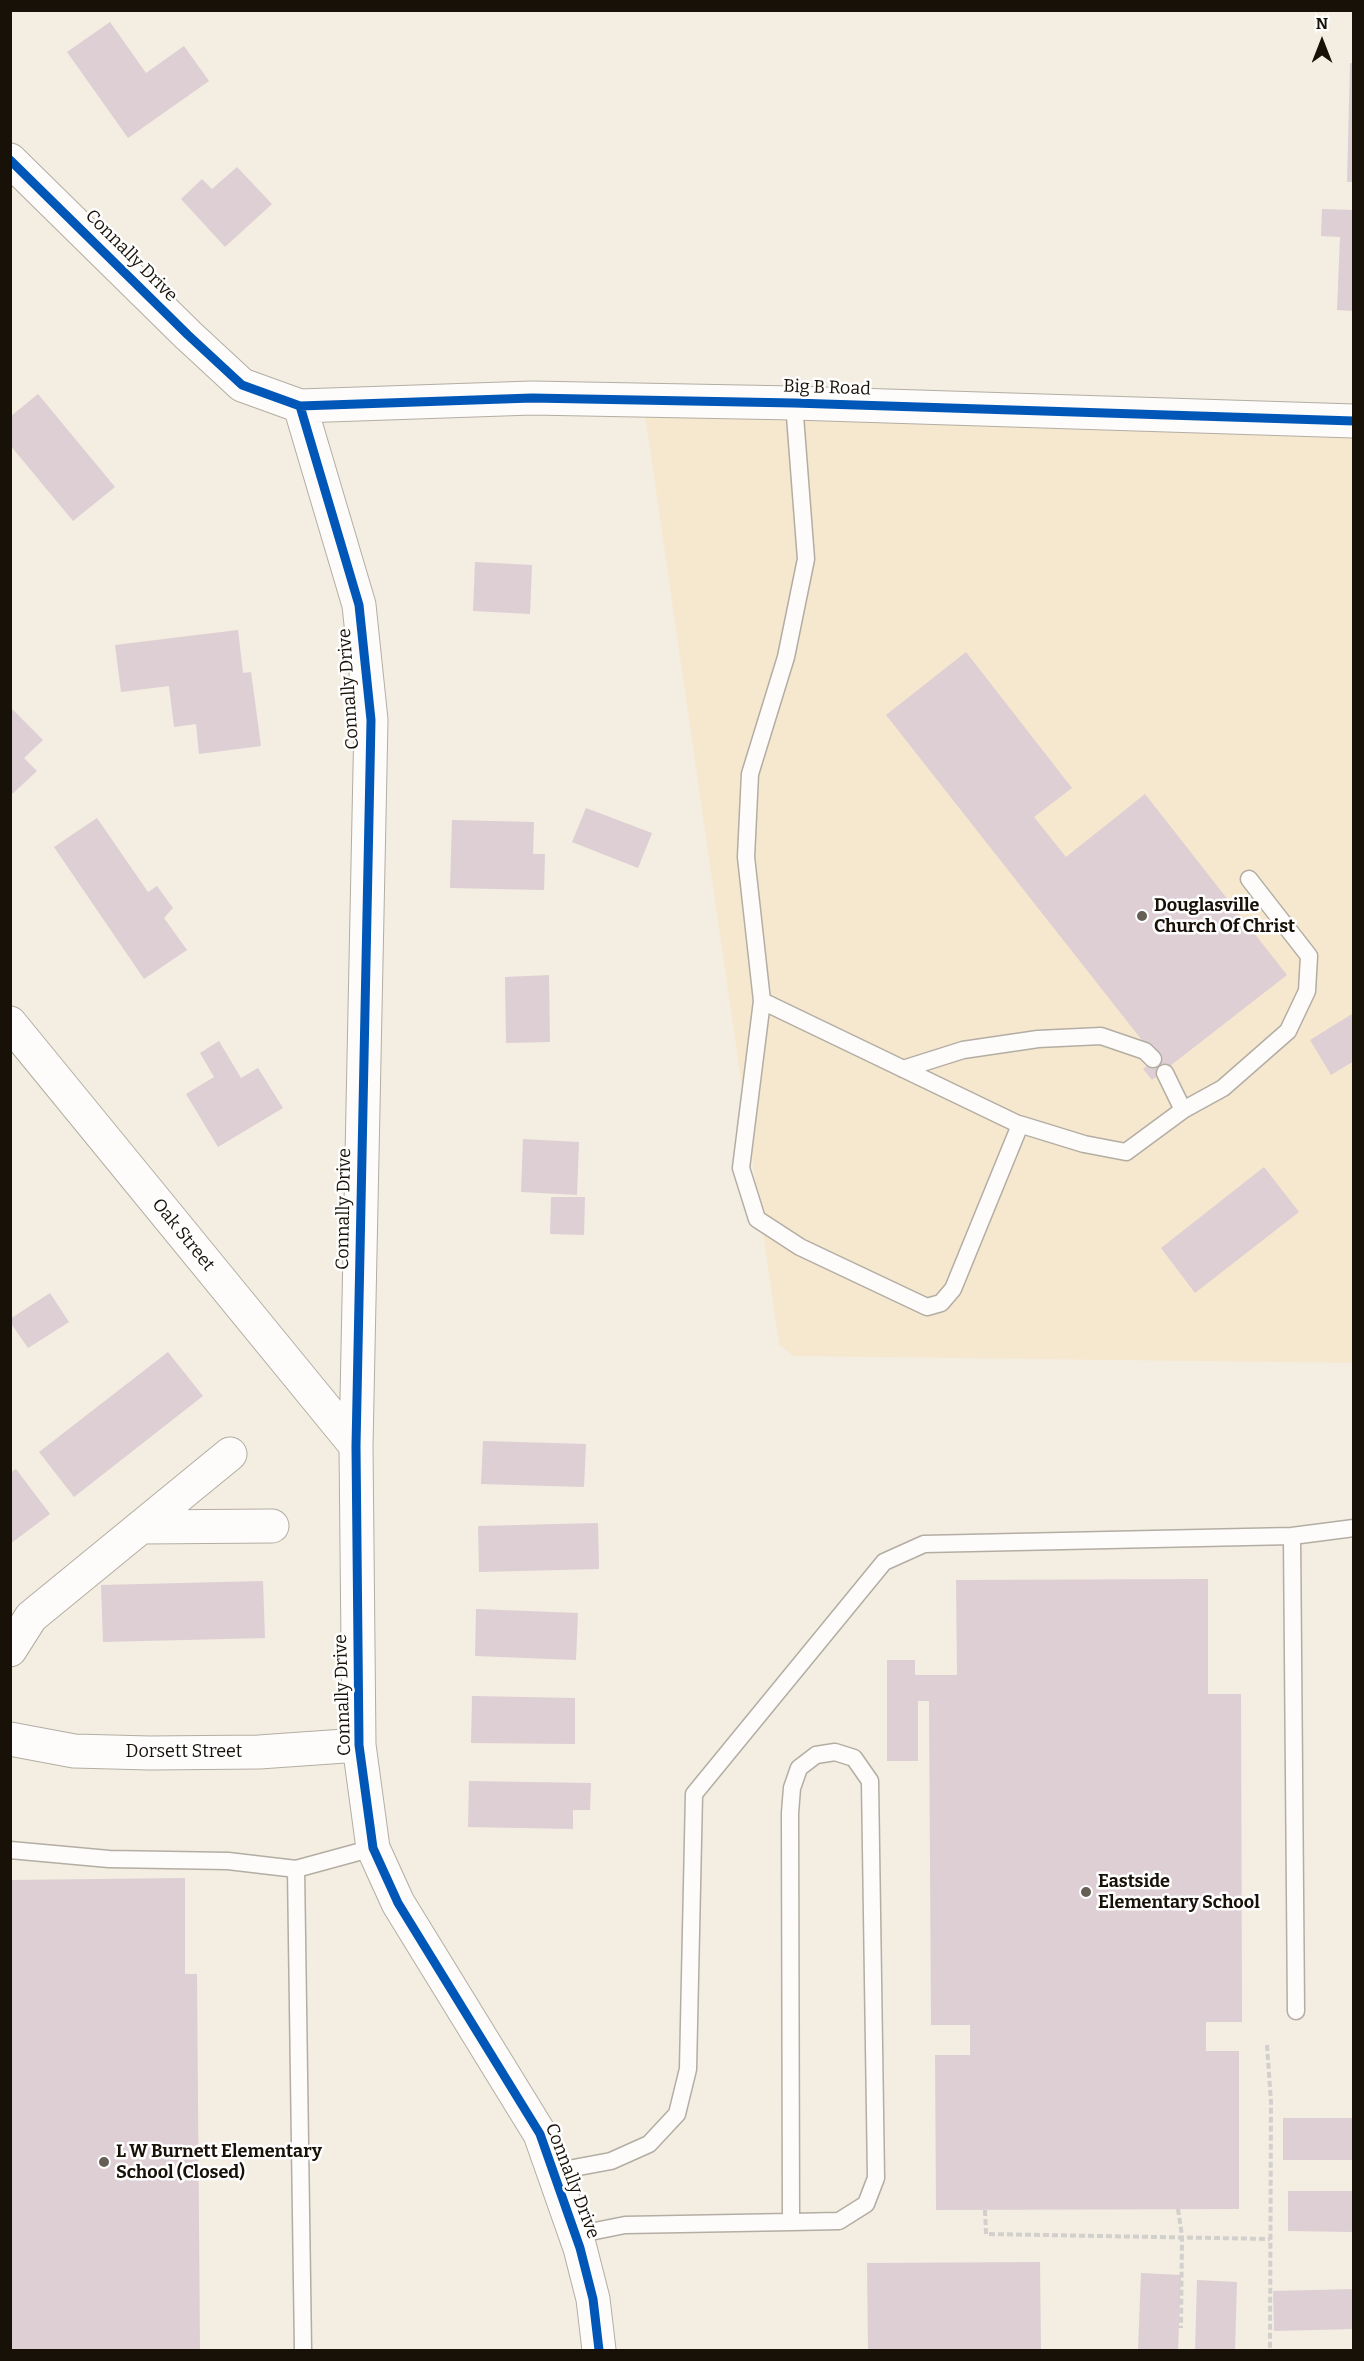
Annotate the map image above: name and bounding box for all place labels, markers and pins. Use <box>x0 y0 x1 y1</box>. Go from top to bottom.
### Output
place label: Douglasville Church Of Christ <box>1154 895 1295 938</box>
marker: Douglasville Church Of Christ <box>1135 909 1149 923</box>
place label: Eastside Elementary School <box>1098 1871 1260 1914</box>
marker: Eastside Elementary School <box>1079 1885 1093 1899</box>
place label: L W Burnett Elementary School (Closed) <box>116 2141 322 2184</box>
marker: L W Burnett Elementary School (Closed) <box>97 2155 111 2169</box>

